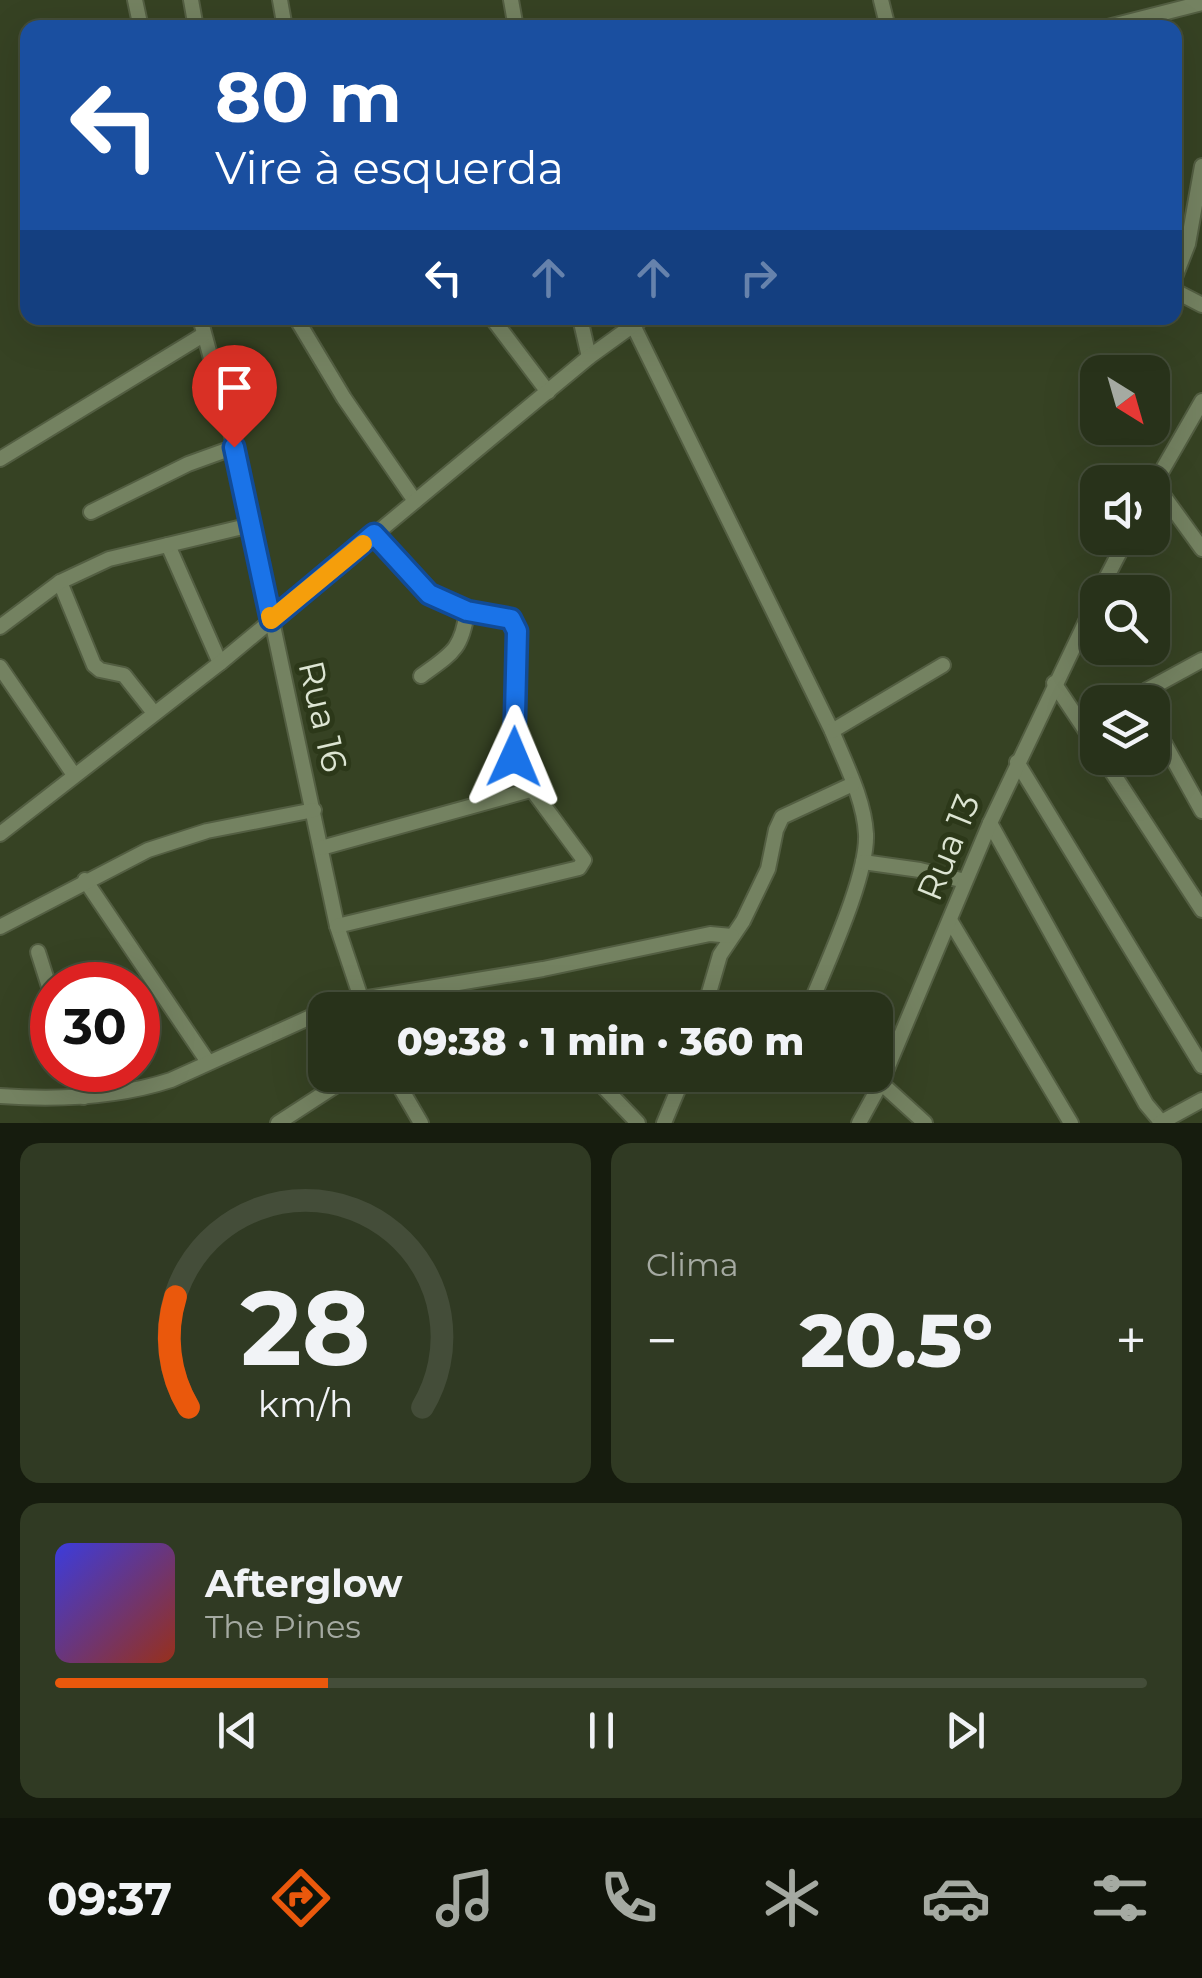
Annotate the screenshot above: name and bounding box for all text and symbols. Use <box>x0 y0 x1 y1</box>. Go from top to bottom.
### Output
text: 80 m <box>215 54 402 140</box>
icon: left <box>50 60 180 190</box>
text: Vire à esquerda <box>215 140 564 195</box>
icon: left <box>416 250 471 305</box>
icon: ahead <box>521 250 576 305</box>
icon: ahead <box>626 250 681 305</box>
icon: right <box>731 250 786 305</box>
pin <box>192 345 277 448</box>
north arrow <box>1080 355 1170 445</box>
map controls <box>1080 355 1170 775</box>
icon: arrive <box>207 360 262 415</box>
button: sound <box>1080 465 1170 555</box>
button: search <box>1080 575 1170 665</box>
street label: Rua 16 <box>289 656 357 776</box>
button: layers <box>1080 685 1170 775</box>
position arrow <box>462 705 566 809</box>
street label: Rua 13 <box>907 787 989 907</box>
speed limit sign: 30 <box>30 962 160 1092</box>
text: 09:38 · 1 min · 360 m <box>397 1018 804 1065</box>
text: Clima <box>646 1245 739 1284</box>
text: 28 <box>240 1264 371 1391</box>
text: 20.5° <box>800 1294 993 1386</box>
text: − <box>646 1307 678 1374</box>
text: + <box>1115 1307 1147 1374</box>
text: km/h <box>258 1382 353 1426</box>
text: Afterglow <box>205 1560 403 1607</box>
text: The Pines <box>205 1607 361 1646</box>
icon: previous <box>210 1703 265 1758</box>
icon: pause <box>574 1703 629 1758</box>
icon: next <box>938 1703 993 1758</box>
icon: directions <box>266 1863 336 1933</box>
icon: music <box>430 1863 500 1933</box>
icon: phone <box>594 1863 664 1933</box>
icon: climate <box>757 1863 827 1933</box>
icon: car <box>921 1863 991 1933</box>
icon: filters <box>1085 1863 1155 1933</box>
text: 09:37 <box>47 1871 172 1926</box>

